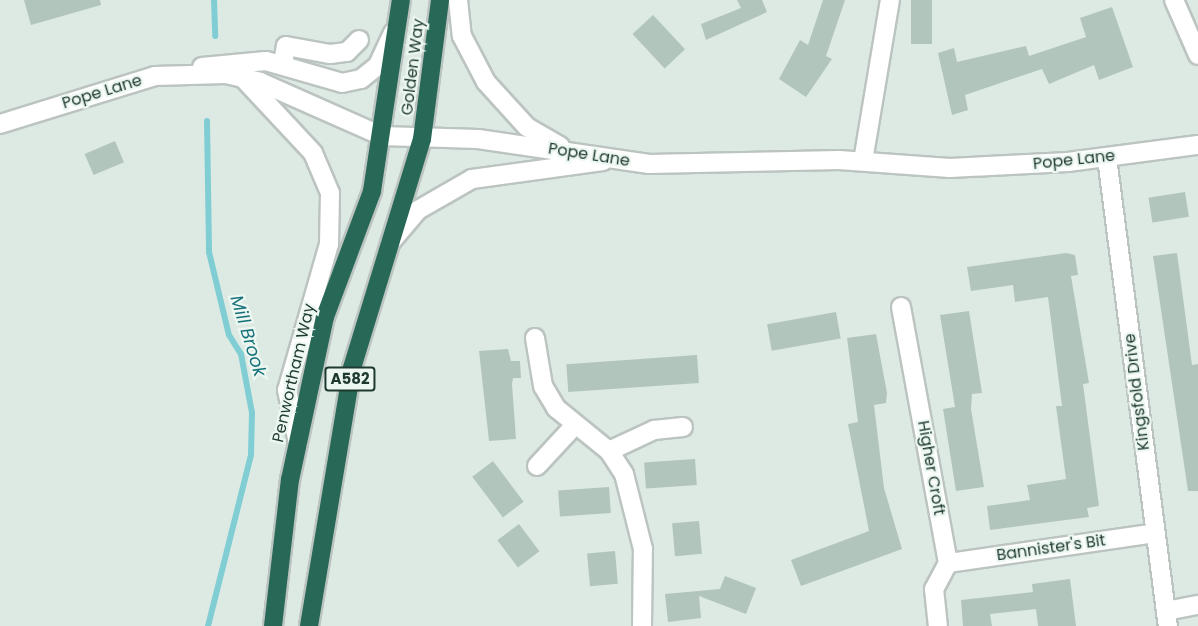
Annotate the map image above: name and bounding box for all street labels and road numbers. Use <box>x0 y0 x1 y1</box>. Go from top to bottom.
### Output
street label: Golden Way <box>398 18 428 116</box>
street label: Pope Lane <box>60 71 144 113</box>
street label: Pope Lane <box>547 139 631 171</box>
street label: Pope Lane <box>1032 146 1116 174</box>
street label: Penwortham Way <box>269 302 319 444</box>
street label: Kingsfold Drive <box>1120 332 1154 452</box>
road number: A582 <box>323 367 377 391</box>
street label: Higher Croft <box>913 419 949 517</box>
street label: Bannister's Bit <box>995 531 1107 565</box>

